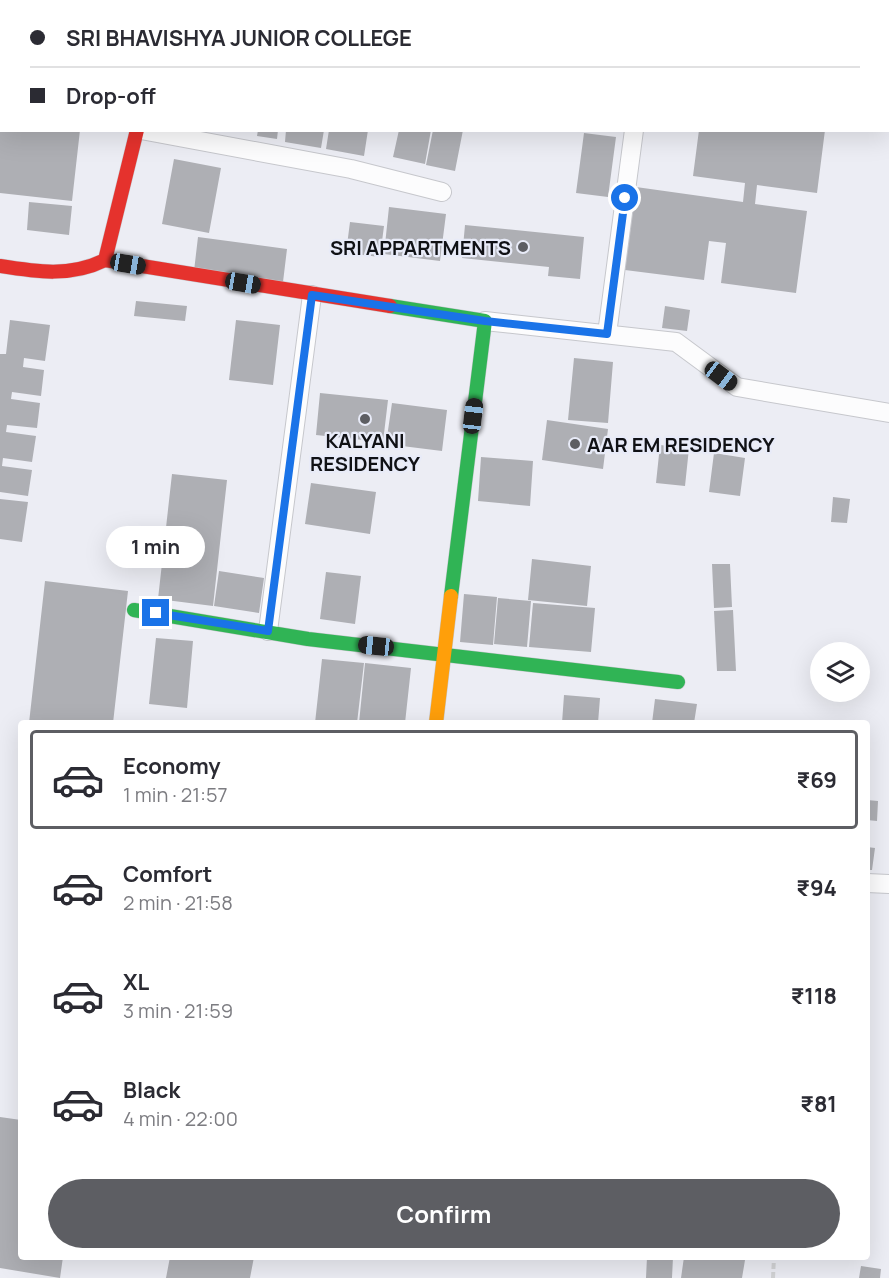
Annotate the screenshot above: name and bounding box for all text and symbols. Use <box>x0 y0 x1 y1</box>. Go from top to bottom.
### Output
text: SRI BHAVISHYA JUNIOR COLLEGE <box>66 23 412 53</box>
text: Drop-off <box>66 81 156 111</box>
route start <box>611 184 638 211</box>
place label: SRI APPARTMENTS <box>330 234 511 261</box>
marker: SRI APPARTMENTS <box>516 240 530 254</box>
car <box>109 252 147 276</box>
car <box>224 271 262 295</box>
car <box>701 358 741 394</box>
car <box>462 397 484 435</box>
marker: KALYANI RESIDENCY <box>358 412 372 426</box>
place label: KALYANI RESIDENCY <box>310 427 421 477</box>
place label: AAR EM RESIDENCY <box>587 431 775 458</box>
marker: AAR EM RESIDENCY <box>568 437 582 451</box>
callout: 1 min <box>106 526 206 568</box>
text: 1 min <box>131 533 180 560</box>
route end <box>142 599 169 626</box>
car <box>357 635 395 657</box>
map controls <box>810 642 870 702</box>
button: layers <box>810 642 870 702</box>
text: Economy <box>123 751 221 781</box>
icon: car <box>51 753 105 807</box>
text: ₹69 <box>797 765 837 795</box>
text: 1 min · 21:57 <box>123 781 228 808</box>
text: Comfort <box>123 859 212 889</box>
icon: car <box>51 861 105 915</box>
text: ₹94 <box>796 873 837 903</box>
text: 2 min · 21:58 <box>123 889 233 916</box>
text: XL <box>123 967 149 997</box>
icon: car <box>51 969 105 1023</box>
text: ₹118 <box>791 981 837 1011</box>
text: 3 min · 21:59 <box>123 997 233 1024</box>
text: Black <box>123 1075 180 1105</box>
icon: car <box>51 1077 105 1131</box>
text: ₹81 <box>800 1089 837 1119</box>
text: 4 min · 22:00 <box>123 1105 238 1132</box>
button: Confirm <box>48 1179 840 1248</box>

